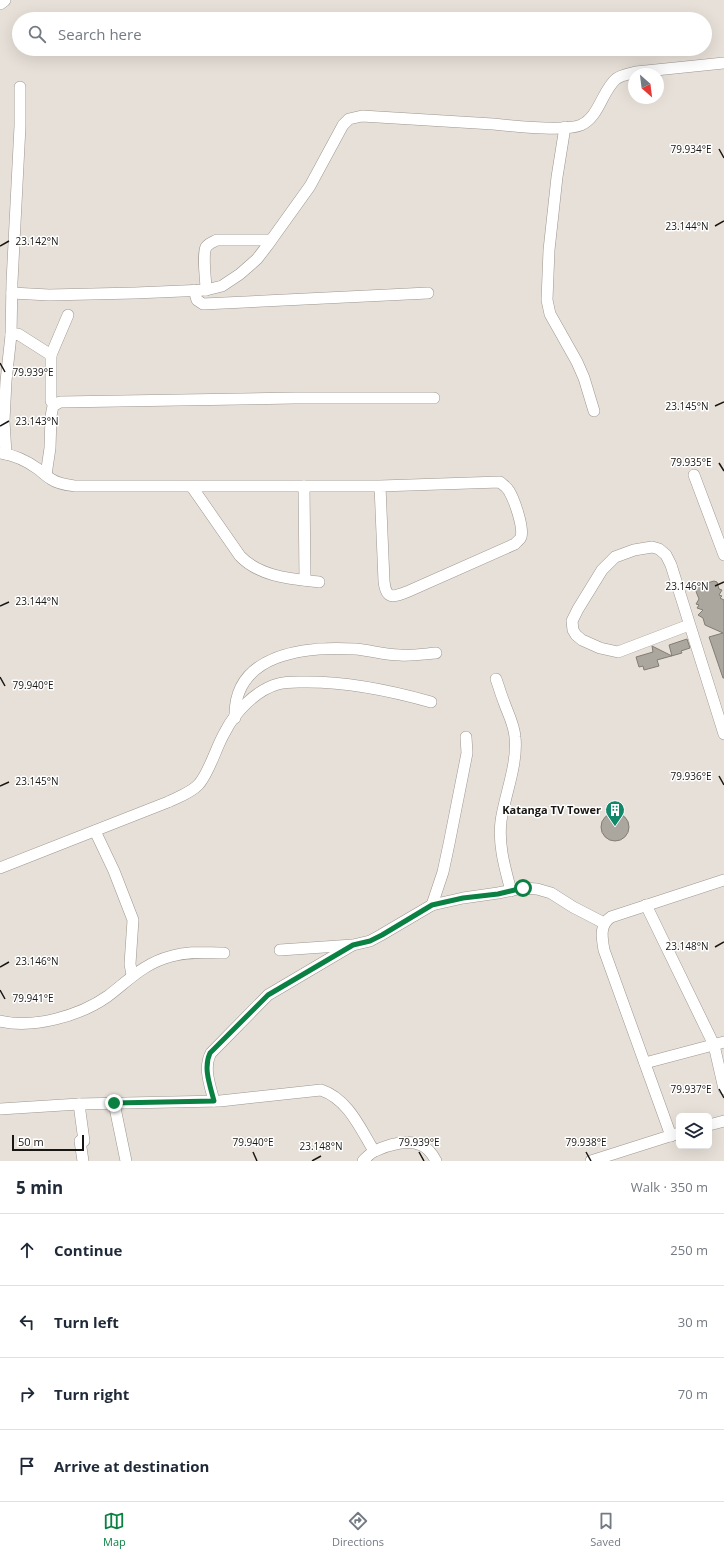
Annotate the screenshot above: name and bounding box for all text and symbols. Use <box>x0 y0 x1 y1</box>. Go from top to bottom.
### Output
search box <box>12 12 712 56</box>
icon: search <box>26 23 48 45</box>
text: Search here <box>58 24 142 44</box>
north arrow <box>628 68 664 104</box>
text: 79.934°E <box>670 142 712 156</box>
text: 23.144°N <box>665 219 709 233</box>
text: 23.142°N <box>15 234 59 248</box>
text: 79.939°E <box>12 365 54 379</box>
text: 23.145°N <box>665 399 709 413</box>
text: 23.143°N <box>15 414 59 428</box>
text: 79.935°E <box>670 455 712 469</box>
text: 23.146°N <box>665 579 709 593</box>
text: 23.144°N <box>15 594 59 608</box>
text: 79.940°E <box>12 678 54 692</box>
text: 79.936°E <box>670 769 712 783</box>
text: 23.145°N <box>15 774 59 788</box>
building icon: Katanga TV Tower <box>604 799 626 827</box>
place label: Katanga TV Tower <box>502 802 601 817</box>
route start <box>514 879 532 897</box>
text: 23.148°N <box>665 939 709 953</box>
text: 23.146°N <box>15 954 59 968</box>
text: 79.941°E <box>12 991 54 1005</box>
text: 79.937°E <box>670 1082 712 1096</box>
route end <box>105 1094 123 1112</box>
map controls <box>676 1113 712 1149</box>
button: layers <box>676 1113 712 1149</box>
scale bar <box>12 1133 84 1152</box>
text: 50 m <box>18 1134 44 1149</box>
text: 79.940°E <box>232 1135 274 1149</box>
text: 79.939°E <box>398 1135 440 1149</box>
text: 79.938°E <box>565 1135 607 1149</box>
text: 23.148°N <box>299 1139 343 1153</box>
text: 5 min <box>16 1176 63 1199</box>
text: Walk · 350 m <box>631 1178 708 1196</box>
icon: ahead <box>16 1239 38 1261</box>
text: Continue <box>54 1240 122 1260</box>
text: 250 m <box>670 1241 708 1259</box>
icon: left <box>16 1311 38 1333</box>
text: Turn left <box>54 1312 119 1332</box>
text: 30 m <box>678 1313 708 1331</box>
icon: right <box>16 1383 38 1405</box>
text: Turn right <box>54 1384 129 1404</box>
text: 70 m <box>678 1385 708 1403</box>
icon: arrive <box>16 1455 38 1477</box>
text: Arrive at destination <box>54 1456 209 1476</box>
tab: Map <box>103 1510 126 1549</box>
tab: Directions <box>332 1510 384 1549</box>
tab: Saved <box>590 1510 621 1549</box>

